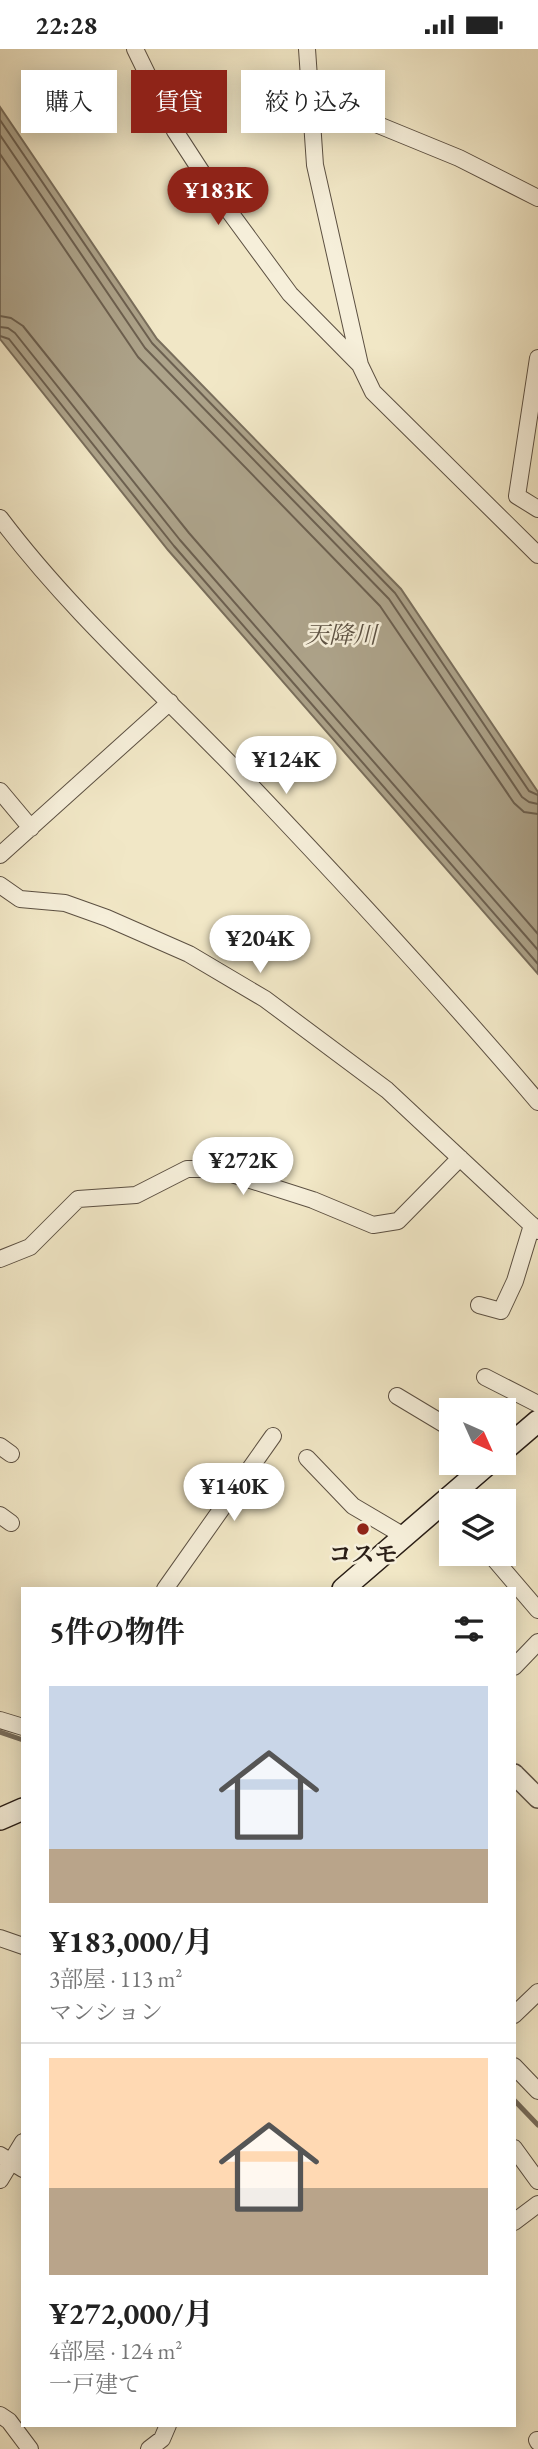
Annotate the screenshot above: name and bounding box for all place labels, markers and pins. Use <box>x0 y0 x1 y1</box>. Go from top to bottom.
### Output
pin: ¥183K <box>169 167 267 227</box>
pin: ¥124K <box>237 737 335 796</box>
pin: ¥204K <box>211 915 309 975</box>
pin: ¥272K <box>194 1137 292 1197</box>
pin: ¥140K <box>185 1463 283 1523</box>
marker: コスモ <box>355 1521 371 1537</box>
place label: コスモ <box>329 1539 398 1569</box>

